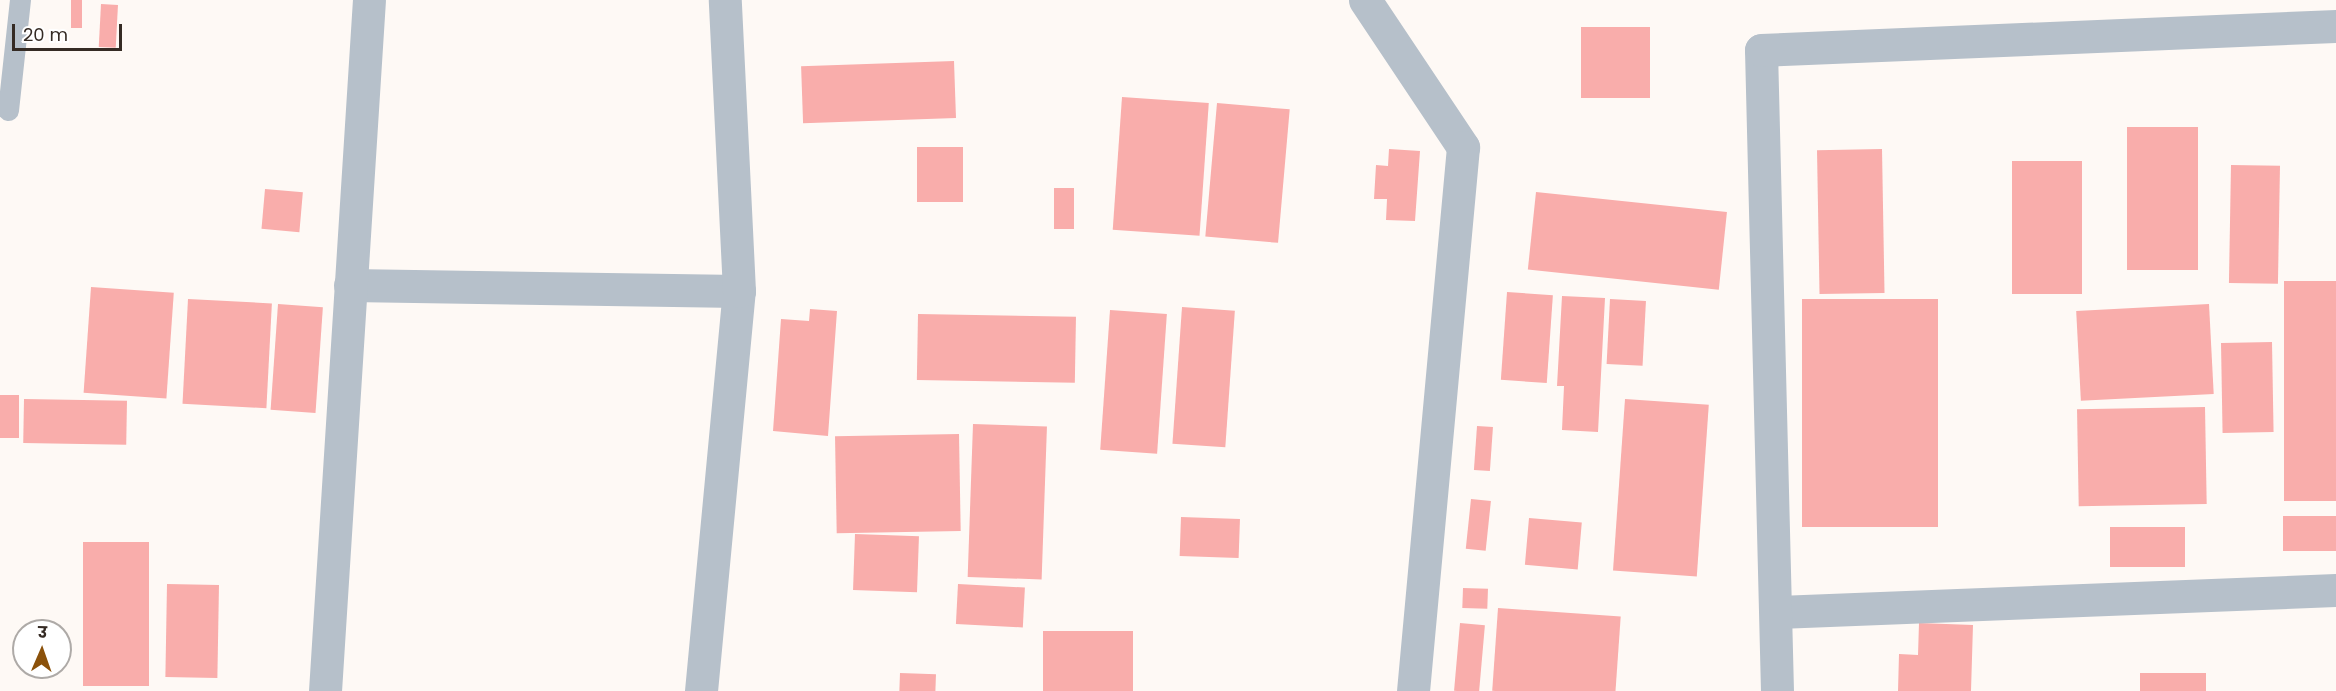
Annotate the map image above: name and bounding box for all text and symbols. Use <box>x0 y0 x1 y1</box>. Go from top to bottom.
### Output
scale bar <box>15 12 124 50</box>
text: 20 m <box>23 22 68 47</box>
north arrow <box>12 619 72 679</box>
text: उ <box>38 621 47 644</box>

